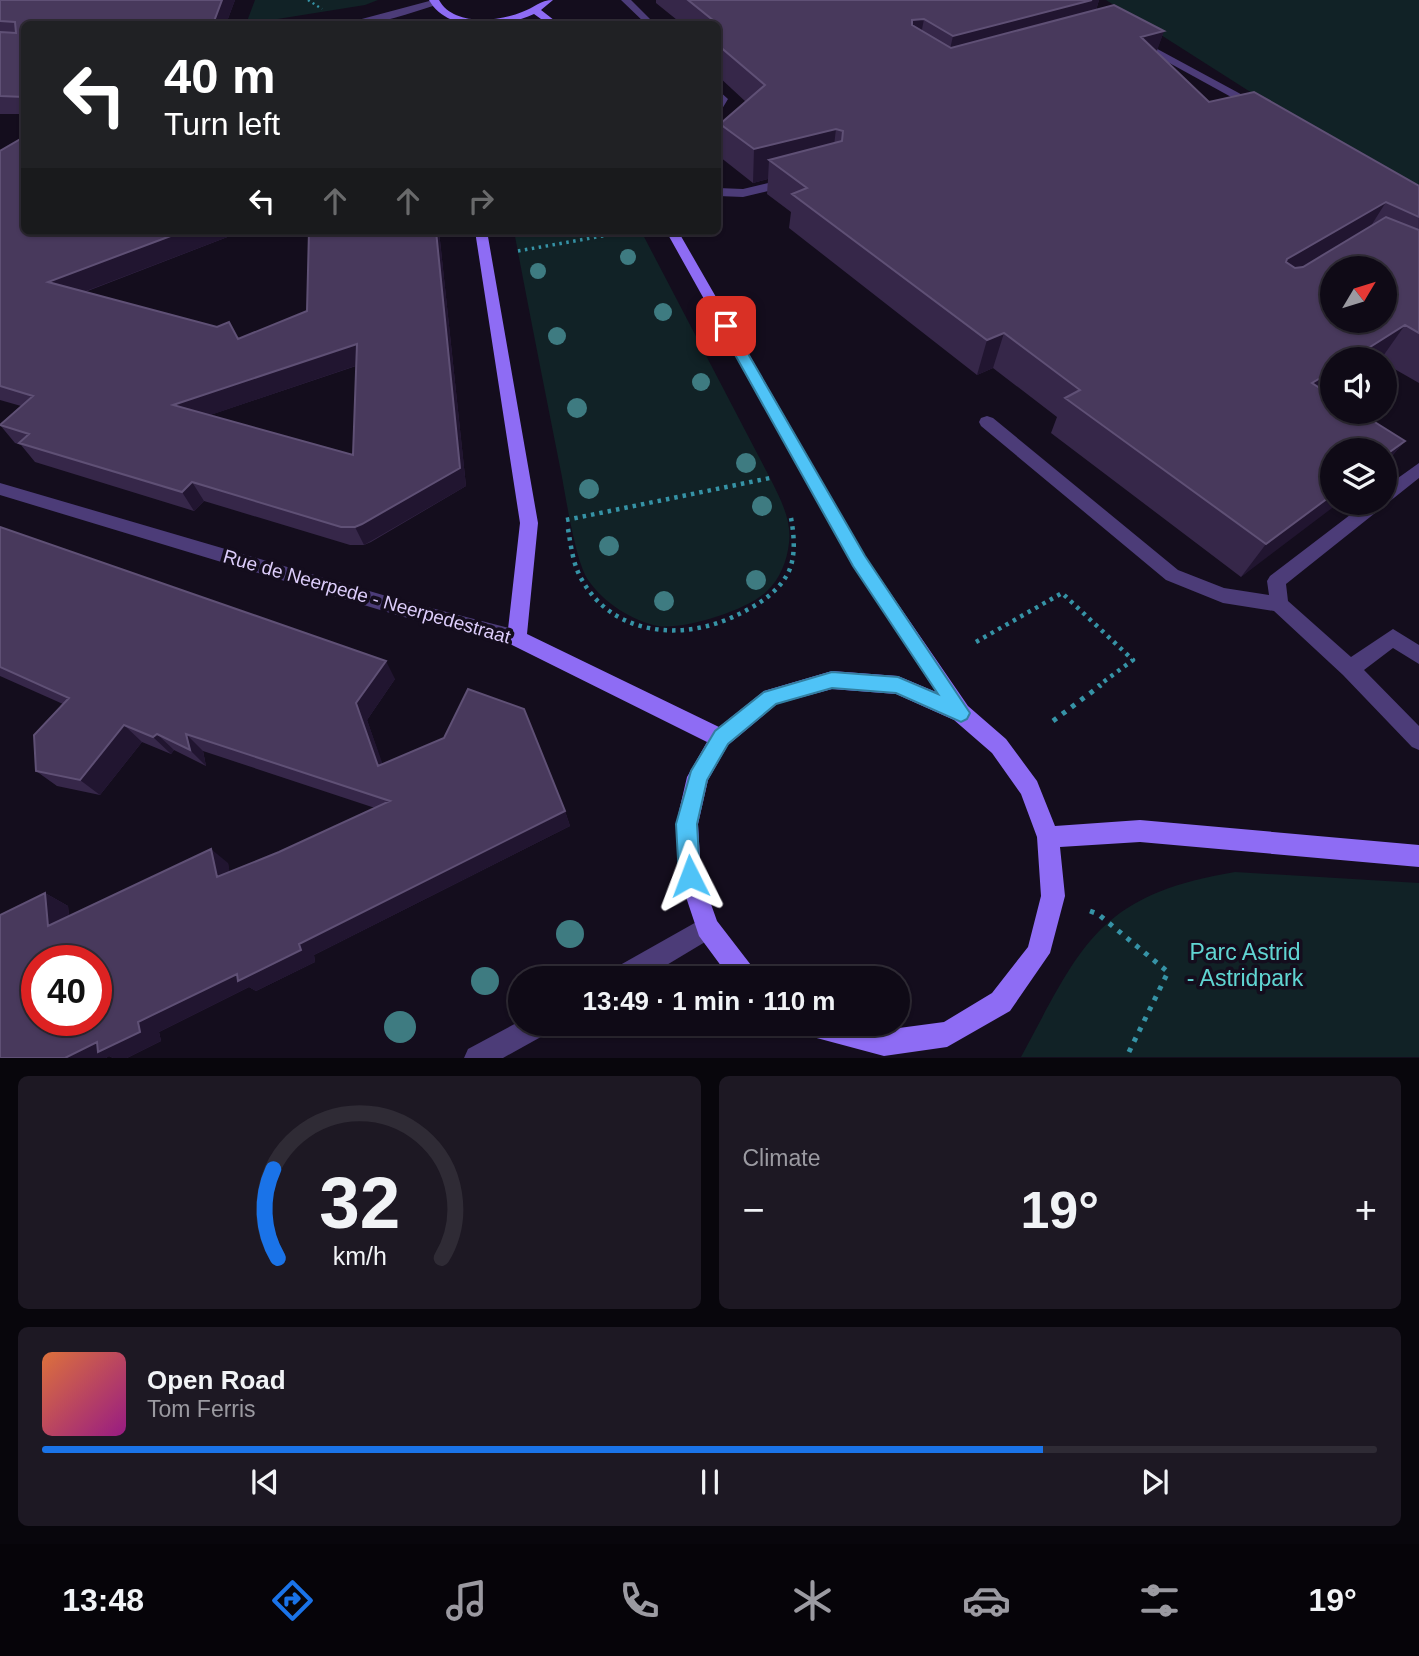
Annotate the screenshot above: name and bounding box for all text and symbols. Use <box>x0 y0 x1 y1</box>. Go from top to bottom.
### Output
icon: left <box>49 49 140 140</box>
text: 40 m <box>164 49 276 103</box>
text: Turn left <box>164 106 280 142</box>
icon: left <box>243 182 281 220</box>
icon: ahead <box>316 182 354 220</box>
icon: ahead <box>389 182 427 220</box>
icon: right <box>462 182 500 220</box>
north arrow <box>1320 256 1396 332</box>
map controls <box>1320 256 1397 515</box>
pin <box>696 296 756 356</box>
icon: arrive <box>707 307 745 345</box>
button: sound <box>1320 347 1397 424</box>
button: layers <box>1320 438 1397 515</box>
street label: Rue de Neerpede - Neerpedestraat <box>221 545 514 648</box>
position arrow <box>653 839 727 913</box>
park label: Parc Astrid - Astridpark <box>1187 939 1304 991</box>
speed limit sign: 40 <box>21 945 112 1036</box>
text: 13:49 · 1 min · 110 m <box>583 986 835 1016</box>
text: Climate <box>743 1145 820 1171</box>
text: 32 <box>319 1163 400 1244</box>
text: 19° <box>1020 1181 1099 1239</box>
text: − <box>743 1189 765 1231</box>
text: + <box>1355 1189 1377 1231</box>
text: km/h <box>332 1242 386 1270</box>
text: Open Road <box>147 1365 286 1395</box>
text: Tom Ferris <box>147 1396 256 1422</box>
icon: previous <box>246 1463 284 1501</box>
icon: pause <box>691 1463 729 1501</box>
icon: next <box>1136 1463 1174 1501</box>
icon: directions <box>268 1576 317 1625</box>
icon: music <box>442 1576 491 1625</box>
icon: phone <box>615 1576 664 1625</box>
icon: climate <box>788 1576 837 1625</box>
icon: car <box>962 1576 1011 1625</box>
icon: filters <box>1135 1576 1184 1625</box>
text: 13:48 <box>62 1582 144 1618</box>
text: 19° <box>1308 1582 1357 1618</box>

